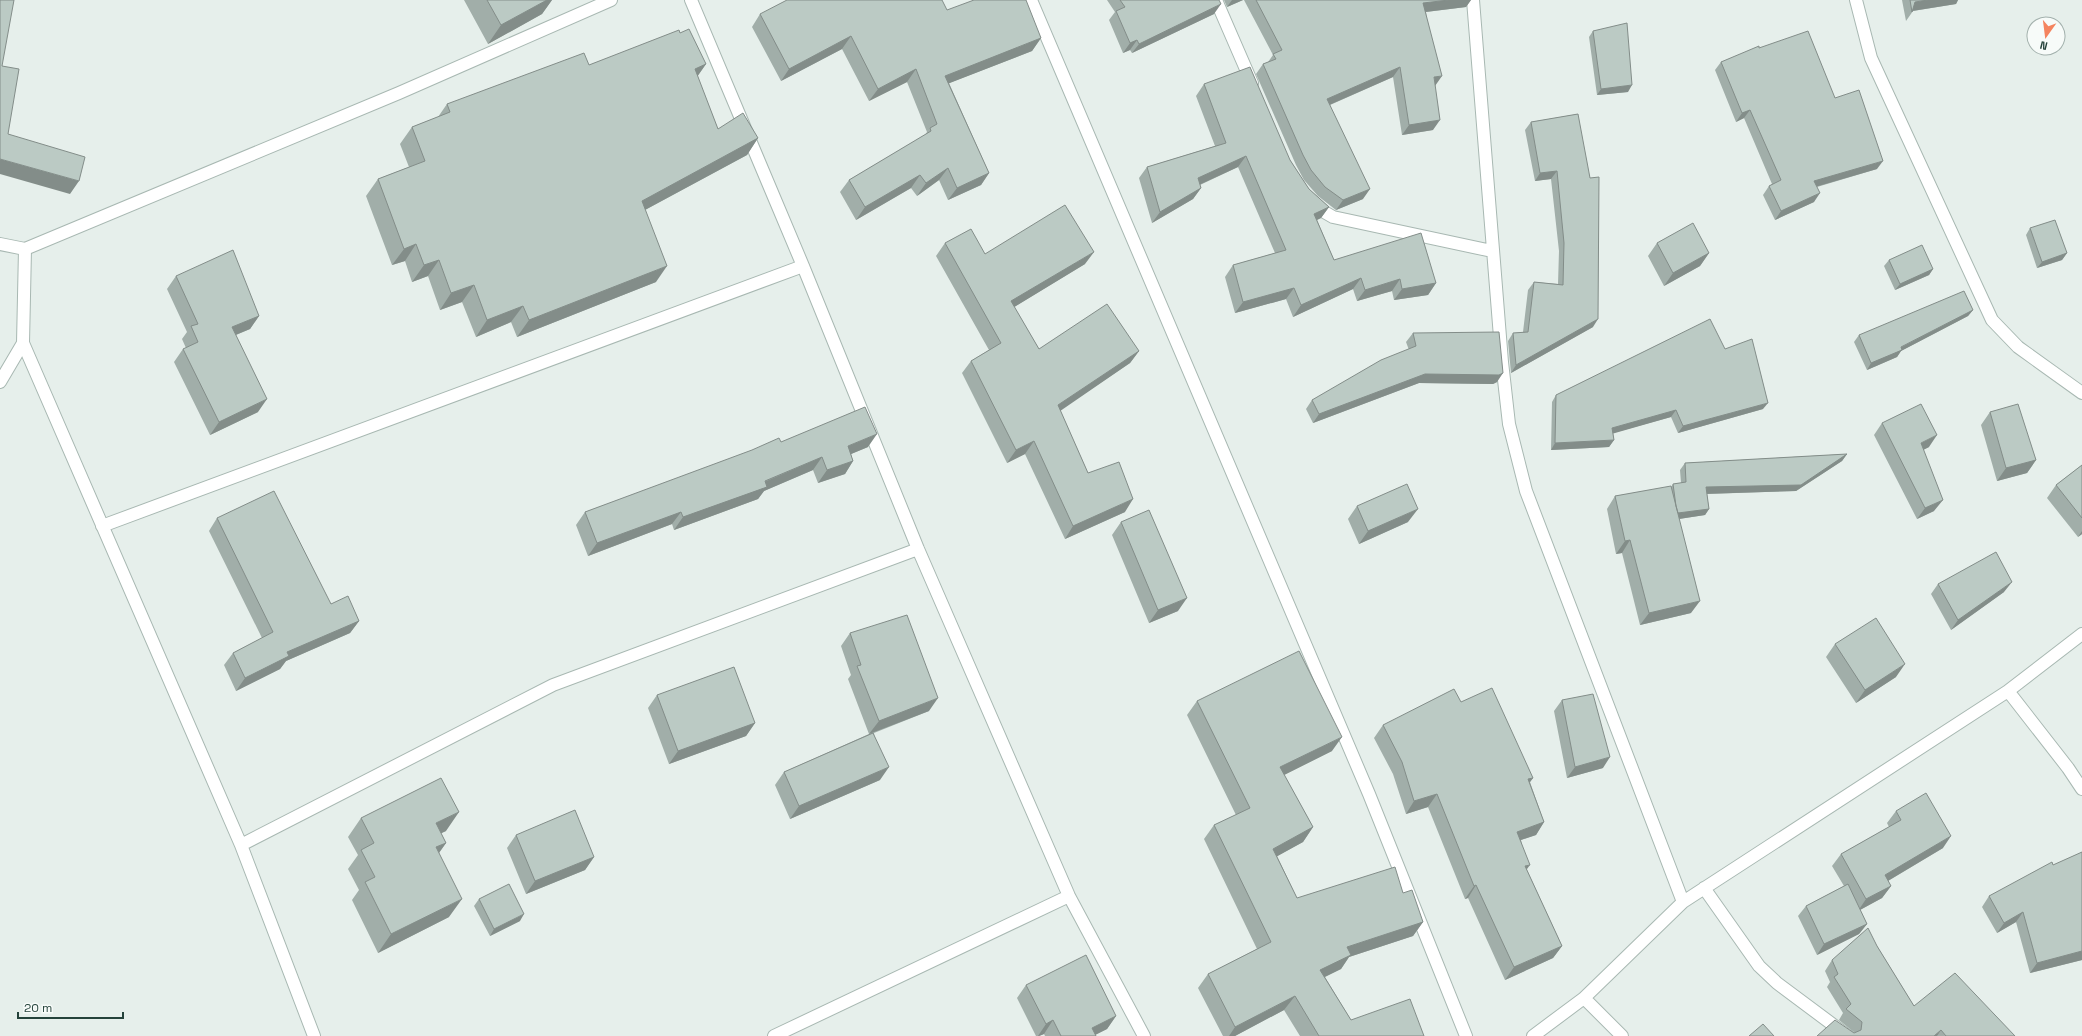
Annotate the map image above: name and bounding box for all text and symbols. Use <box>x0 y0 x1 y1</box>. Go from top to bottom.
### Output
north arrow <box>2026 16 2066 56</box>
text: N <box>2038 38 2049 53</box>
scale bar <box>18 994 123 1020</box>
text: 20 m <box>24 1000 52 1016</box>

